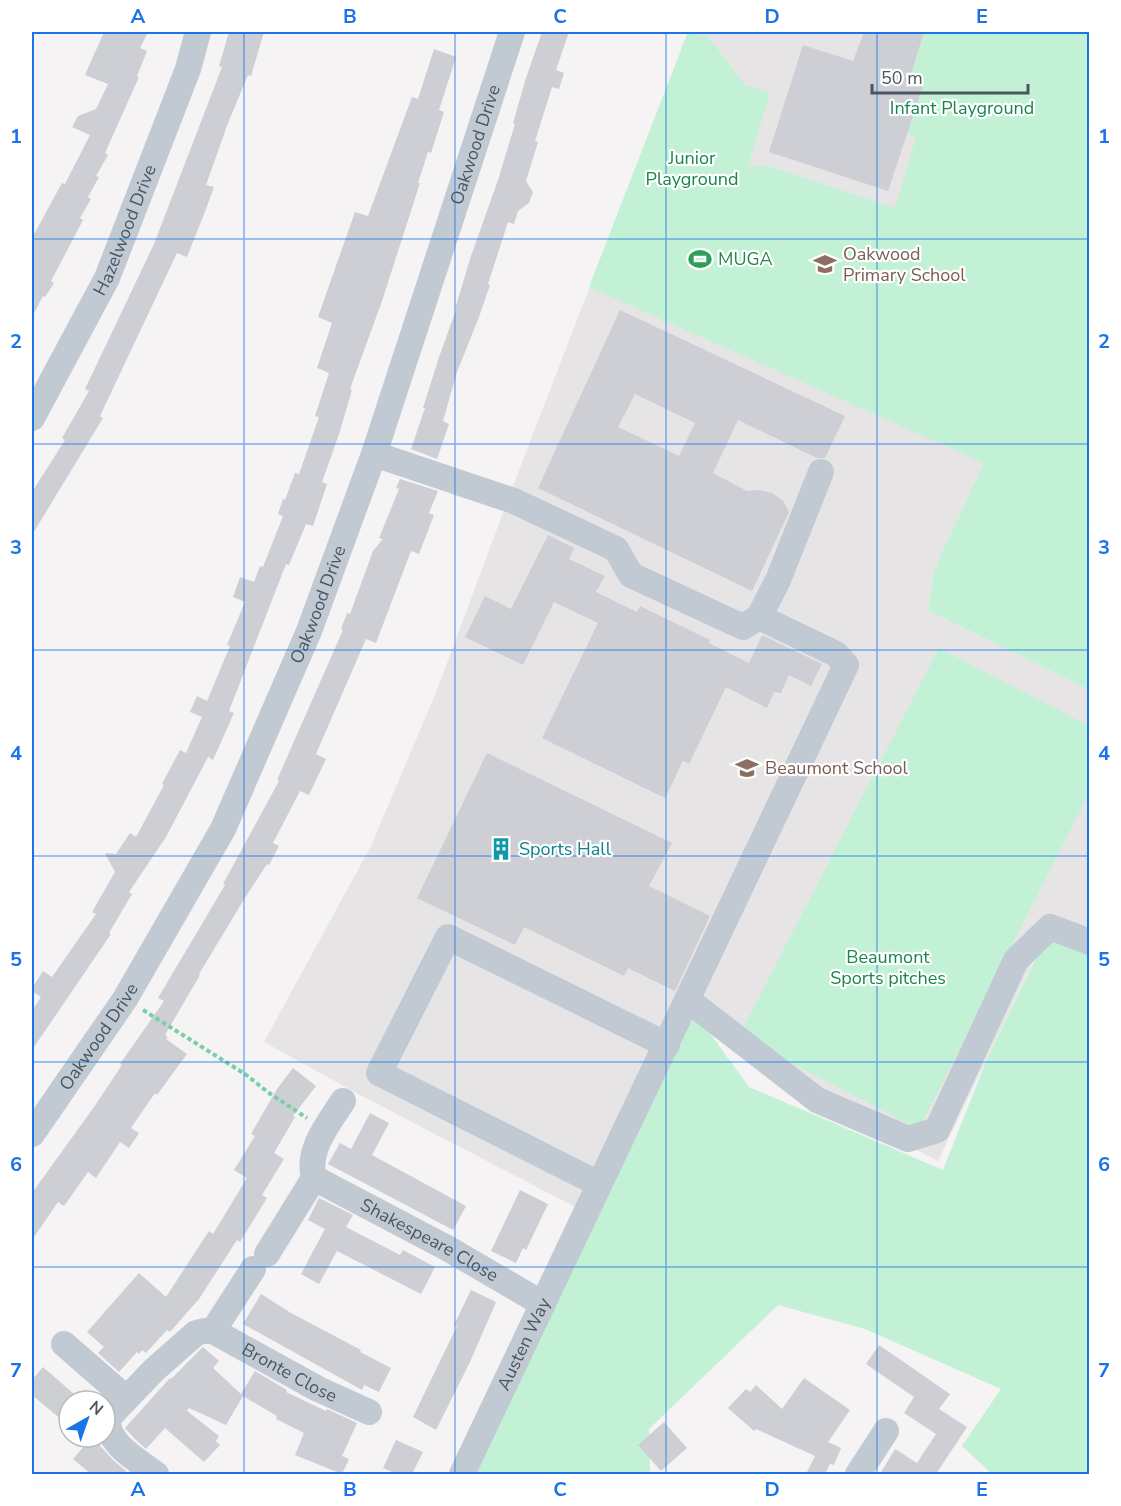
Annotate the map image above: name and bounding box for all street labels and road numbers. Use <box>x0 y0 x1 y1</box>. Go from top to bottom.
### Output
street label: Oakwood Drive <box>444 82 506 208</box>
street label: Hazelwood Drive <box>88 161 162 300</box>
street label: Oakwood Drive <box>284 542 351 667</box>
street label: Oakwood Drive <box>54 979 144 1095</box>
street label: Shakespeare Close <box>356 1193 503 1287</box>
street label: Austen Way <box>491 1293 556 1394</box>
street label: Bronte Close <box>238 1337 341 1408</box>

